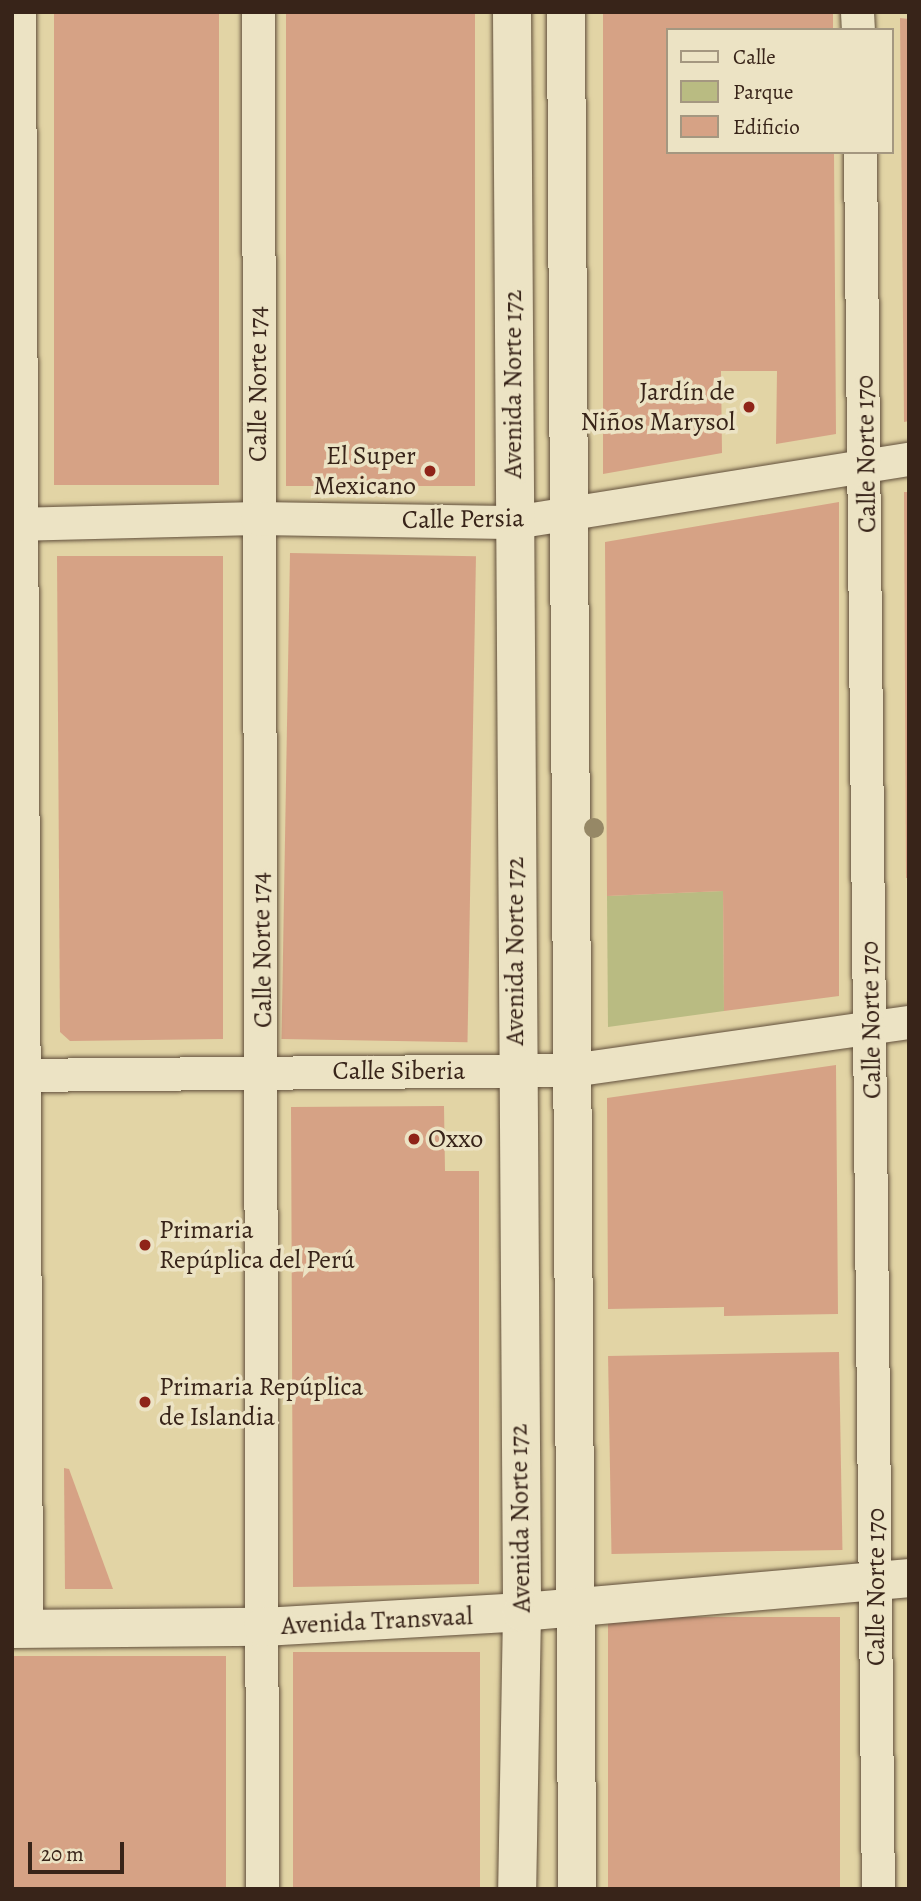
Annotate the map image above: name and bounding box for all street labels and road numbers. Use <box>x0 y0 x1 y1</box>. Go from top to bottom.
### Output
street label: Avenida Norte 172 <box>497 290 529 478</box>
street label: Calle Norte 174 <box>242 306 274 462</box>
street label: Calle Norte 170 <box>849 375 883 533</box>
street label: Calle Persia <box>401 502 525 536</box>
street label: Avenida Norte 172 <box>499 857 531 1045</box>
street label: Calle Norte 174 <box>245 872 279 1028</box>
street label: Calle Norte 170 <box>854 941 888 1099</box>
street label: Calle Siberia <box>333 1055 465 1087</box>
street label: Avenida Norte 172 <box>503 1423 537 1613</box>
street label: Calle Norte 170 <box>860 1508 892 1666</box>
street label: Avenida Transvaal <box>280 1600 474 1642</box>

